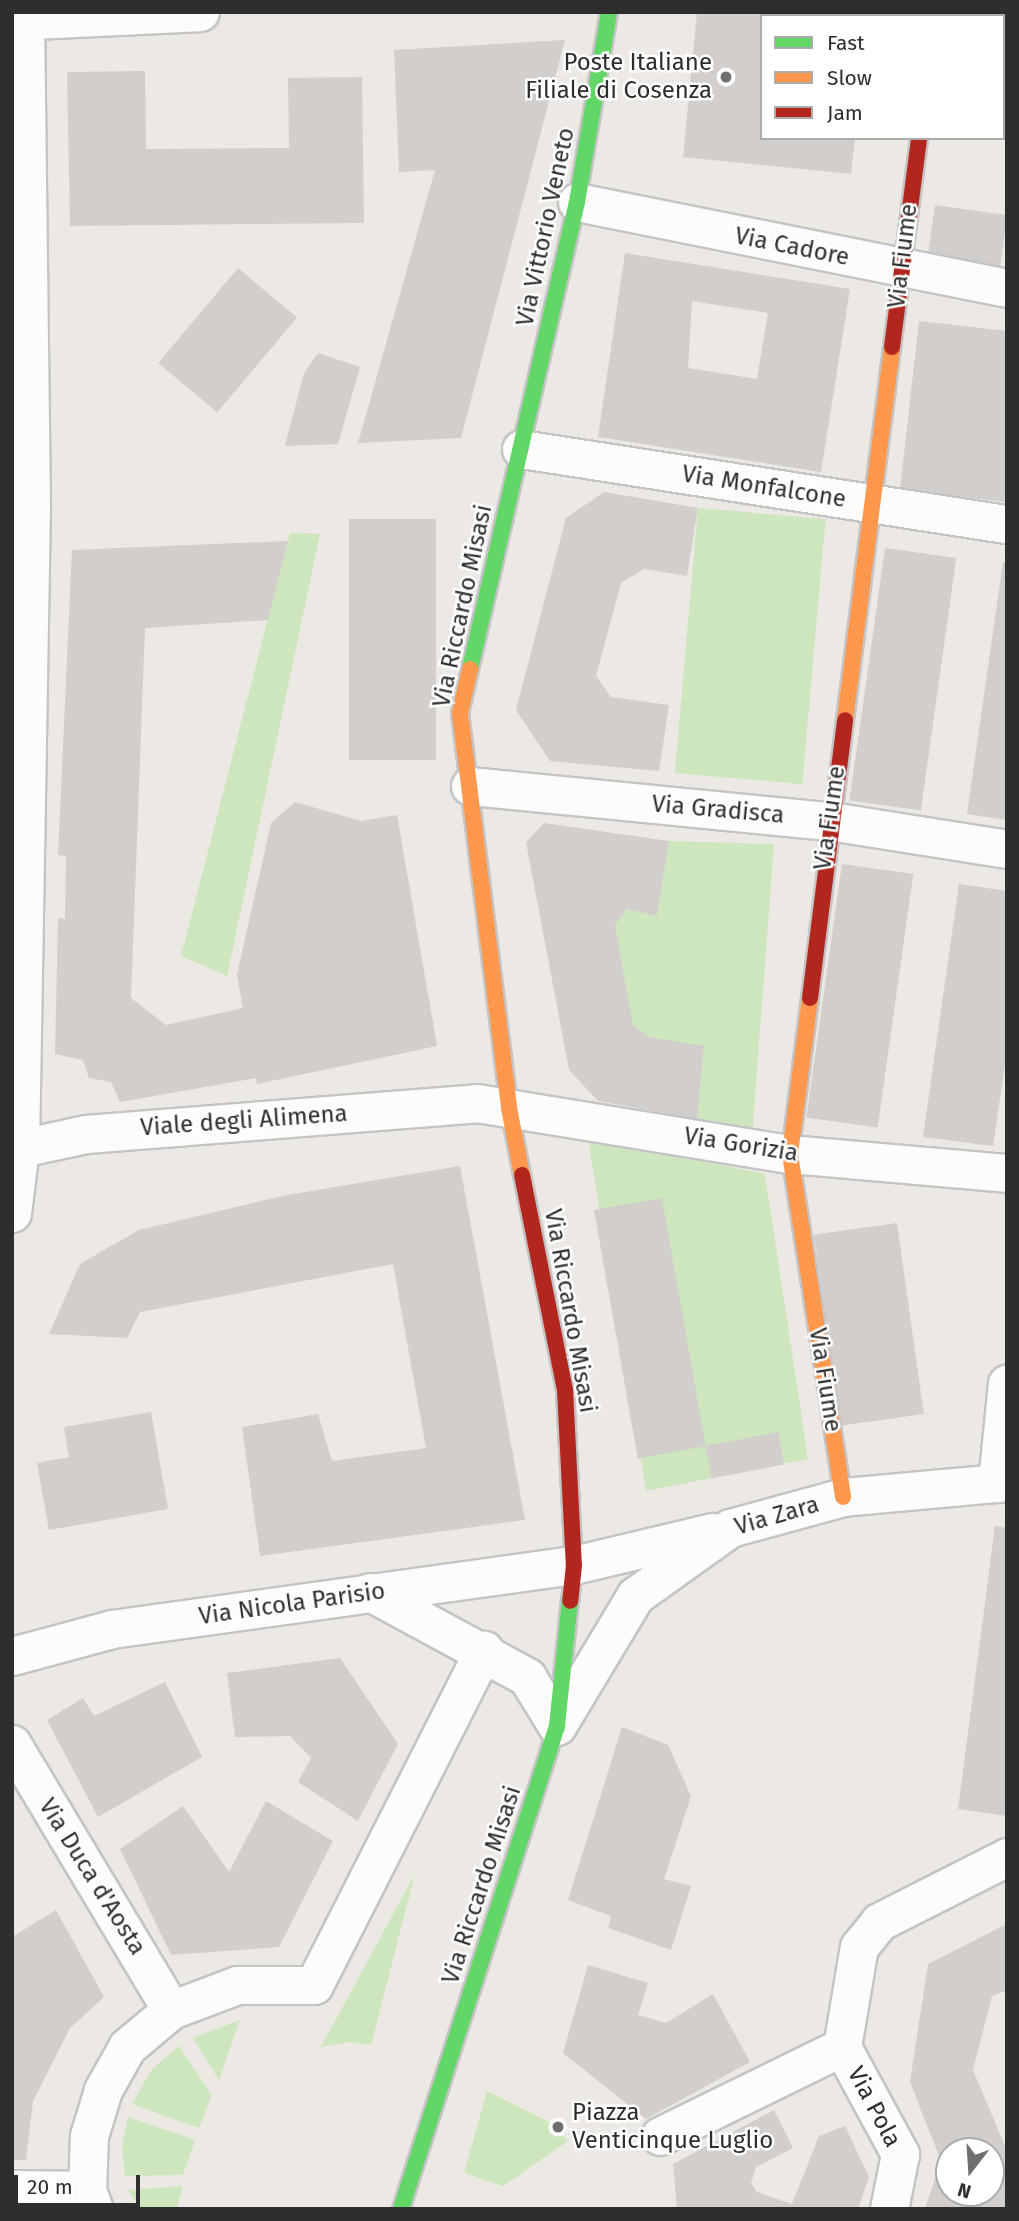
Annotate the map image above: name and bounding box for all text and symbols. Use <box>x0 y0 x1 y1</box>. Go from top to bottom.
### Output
legend <box>760 14 1005 140</box>
text: Fast <box>827 30 865 56</box>
place label: Poste Italiane Filiale di Cosenza <box>525 49 712 105</box>
text: Slow <box>827 65 872 91</box>
marker: Poste Italiane Filiale di Cosenza <box>718 69 734 85</box>
text: Jam <box>827 100 863 126</box>
street label: Via Vittorio Veneto <box>511 125 581 329</box>
street label: Via Fiume <box>882 202 924 310</box>
street label: Via Cadore <box>732 222 852 272</box>
street label: Via Monfalcone <box>680 460 848 514</box>
street label: Via Riccardo Misasi <box>427 502 499 710</box>
street label: Via Fiume <box>808 764 852 872</box>
street label: Via Gradisca <box>651 790 785 830</box>
street label: Viale degli Alimena <box>139 1099 349 1143</box>
street label: Via Gorizia <box>682 1122 800 1168</box>
street label: Via Riccardo Misasi <box>538 1207 602 1415</box>
street label: Via Fiume <box>803 1326 847 1434</box>
street label: Via Zara <box>732 1490 822 1542</box>
street label: Via Nicola Parisio <box>197 1577 387 1631</box>
street label: Via Riccardo Misasi <box>436 1782 528 1988</box>
street label: Via Duca d'Aosta <box>32 1793 152 1961</box>
street label: Via Pola <box>841 2062 907 2152</box>
place label: Piazza Venticinque Luglio <box>572 2099 773 2155</box>
marker: Piazza Venticinque Luglio <box>550 2119 566 2135</box>
north arrow <box>935 2137 1005 2207</box>
scale bar <box>18 2162 144 2206</box>
text: 20 m <box>27 2174 73 2200</box>
text: N <box>955 2178 974 2203</box>

